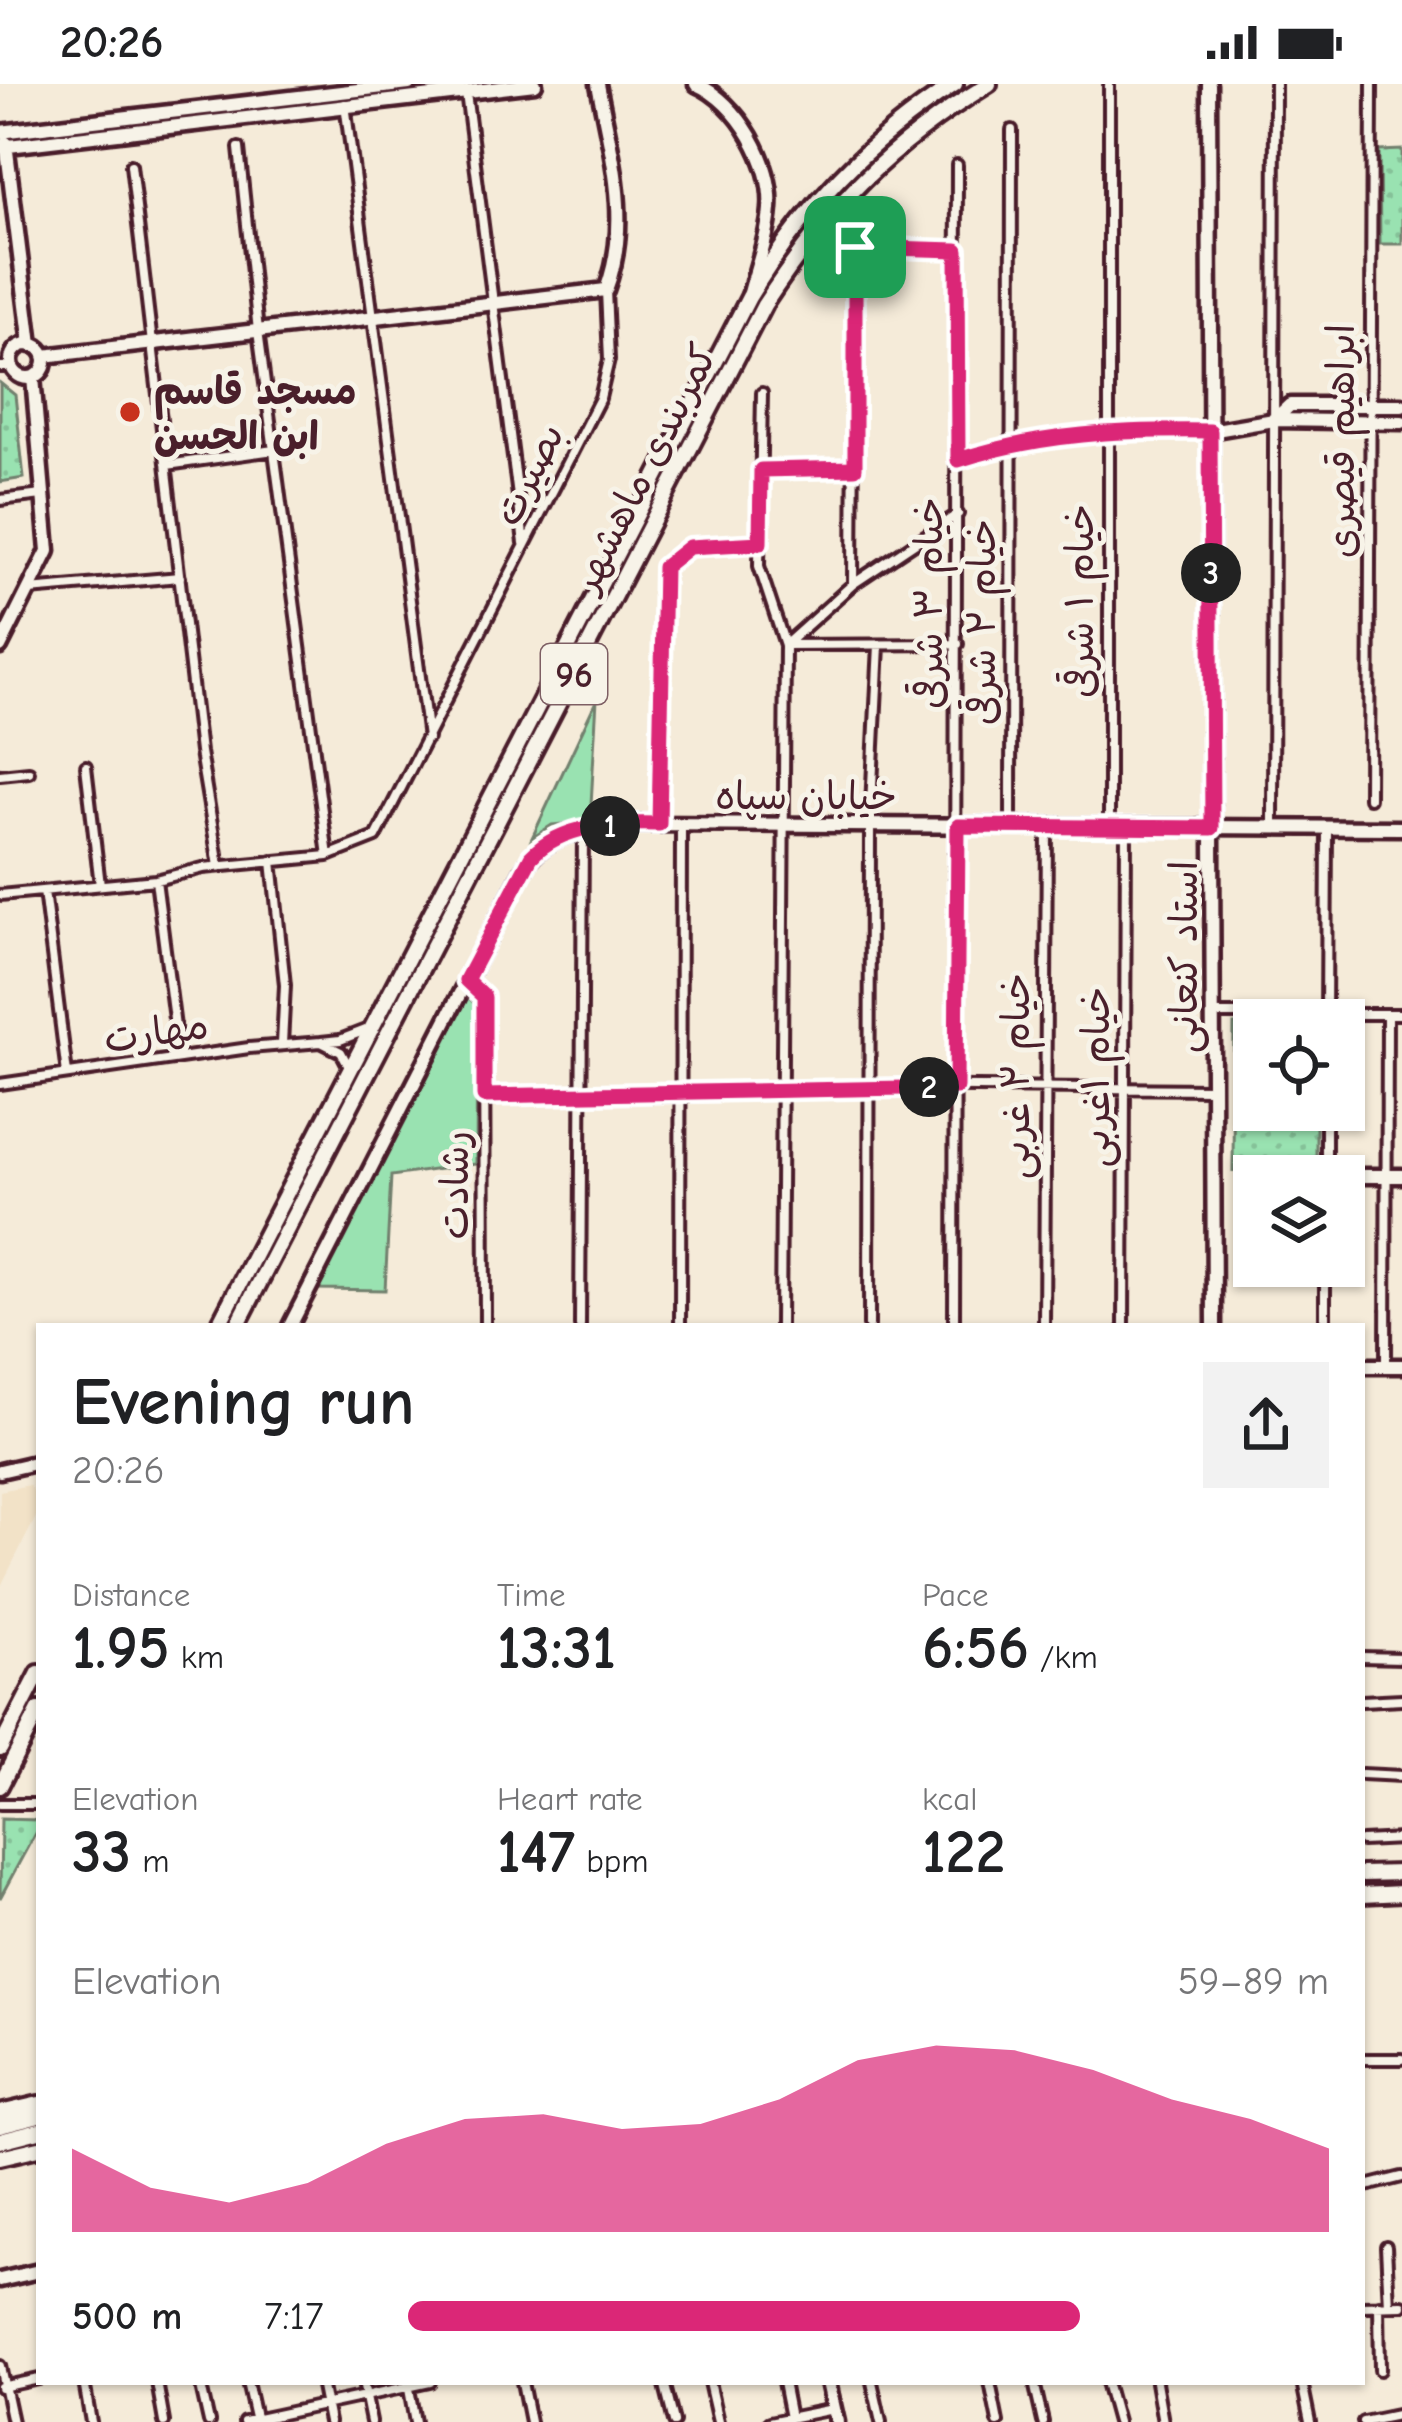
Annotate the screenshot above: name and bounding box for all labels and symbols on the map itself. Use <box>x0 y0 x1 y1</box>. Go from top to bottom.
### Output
pin <box>804 196 906 298</box>
street label: ابراهیم قیصری <box>1319 324 1370 558</box>
street label: کمربندی ماهشهر <box>562 337 727 601</box>
place label: مسجد قاسم ابن الحسن <box>154 369 357 460</box>
marker: مسجد قاسم ابن الحسن <box>117 399 143 425</box>
street label: بصیرت <box>485 416 574 533</box>
street label: خیام ۳ شرقی <box>905 497 958 709</box>
street label: خیام ۱ شرقی <box>1056 504 1109 698</box>
street label: خیام ۲ شرقی <box>958 519 1011 725</box>
pin: 3 <box>1181 543 1241 603</box>
road number: 96 <box>541 644 607 704</box>
street label: خیابان سپاه <box>715 774 897 820</box>
pin: 1 <box>580 796 640 856</box>
street label: استاد کنعانی <box>1162 861 1209 1053</box>
street label: خیام ۲ غربی <box>994 973 1045 1179</box>
street label: خیام ۱غربی <box>1074 986 1125 1168</box>
street label: مهارت <box>101 1003 211 1062</box>
pin: 2 <box>899 1057 959 1117</box>
street label: رشادت <box>433 1131 478 1239</box>

